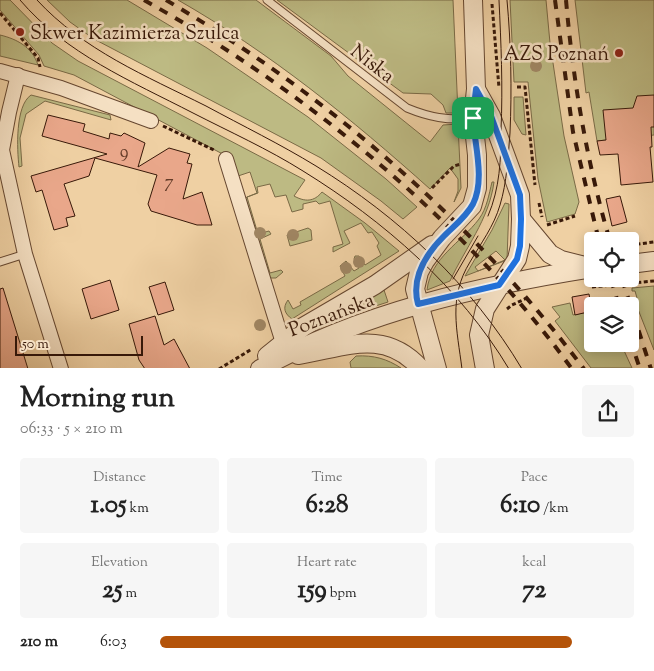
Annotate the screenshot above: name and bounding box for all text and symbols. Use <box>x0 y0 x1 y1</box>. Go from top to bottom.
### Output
place label: Skwer Kazimierza Szulca <box>30 20 240 49</box>
marker: Skwer Kazimierza Szulca <box>14 26 26 38</box>
street label: Niska <box>343 38 400 92</box>
place label: AZS Poznań <box>504 41 609 70</box>
marker: AZS Poznań <box>613 47 625 59</box>
pin <box>452 97 494 139</box>
icon: arrive <box>459 104 487 132</box>
house number: 9 <box>120 140 129 166</box>
house number: 7 <box>164 170 174 196</box>
map controls <box>584 232 639 352</box>
button: locate <box>584 232 639 287</box>
street label: Poznańska <box>285 287 379 346</box>
button: layers <box>584 297 639 352</box>
scale bar <box>15 333 142 357</box>
text: 50 m <box>22 335 49 355</box>
text: Morning run <box>20 379 175 419</box>
button: share <box>582 385 634 437</box>
text: 06:33 · 5 × 210 m <box>20 418 123 441</box>
text: Distance <box>93 468 146 488</box>
text: Time <box>311 468 343 488</box>
text: Pace <box>521 468 548 488</box>
text: 1.05 <box>91 488 127 524</box>
text: 6:28 <box>306 488 348 524</box>
text: 6:10 <box>500 488 540 524</box>
text: km <box>127 499 149 519</box>
text: /km <box>540 499 569 519</box>
text: Elevation <box>91 553 148 573</box>
text: Heart rate <box>297 553 357 573</box>
text: kcal <box>522 553 546 573</box>
text: 25 <box>102 573 123 609</box>
text: 159 <box>297 573 327 609</box>
text: 72 <box>522 573 546 609</box>
text: m <box>123 584 137 604</box>
text: bpm <box>327 584 357 604</box>
text: 210 m <box>20 631 58 654</box>
text: 6:03 <box>100 631 127 654</box>

